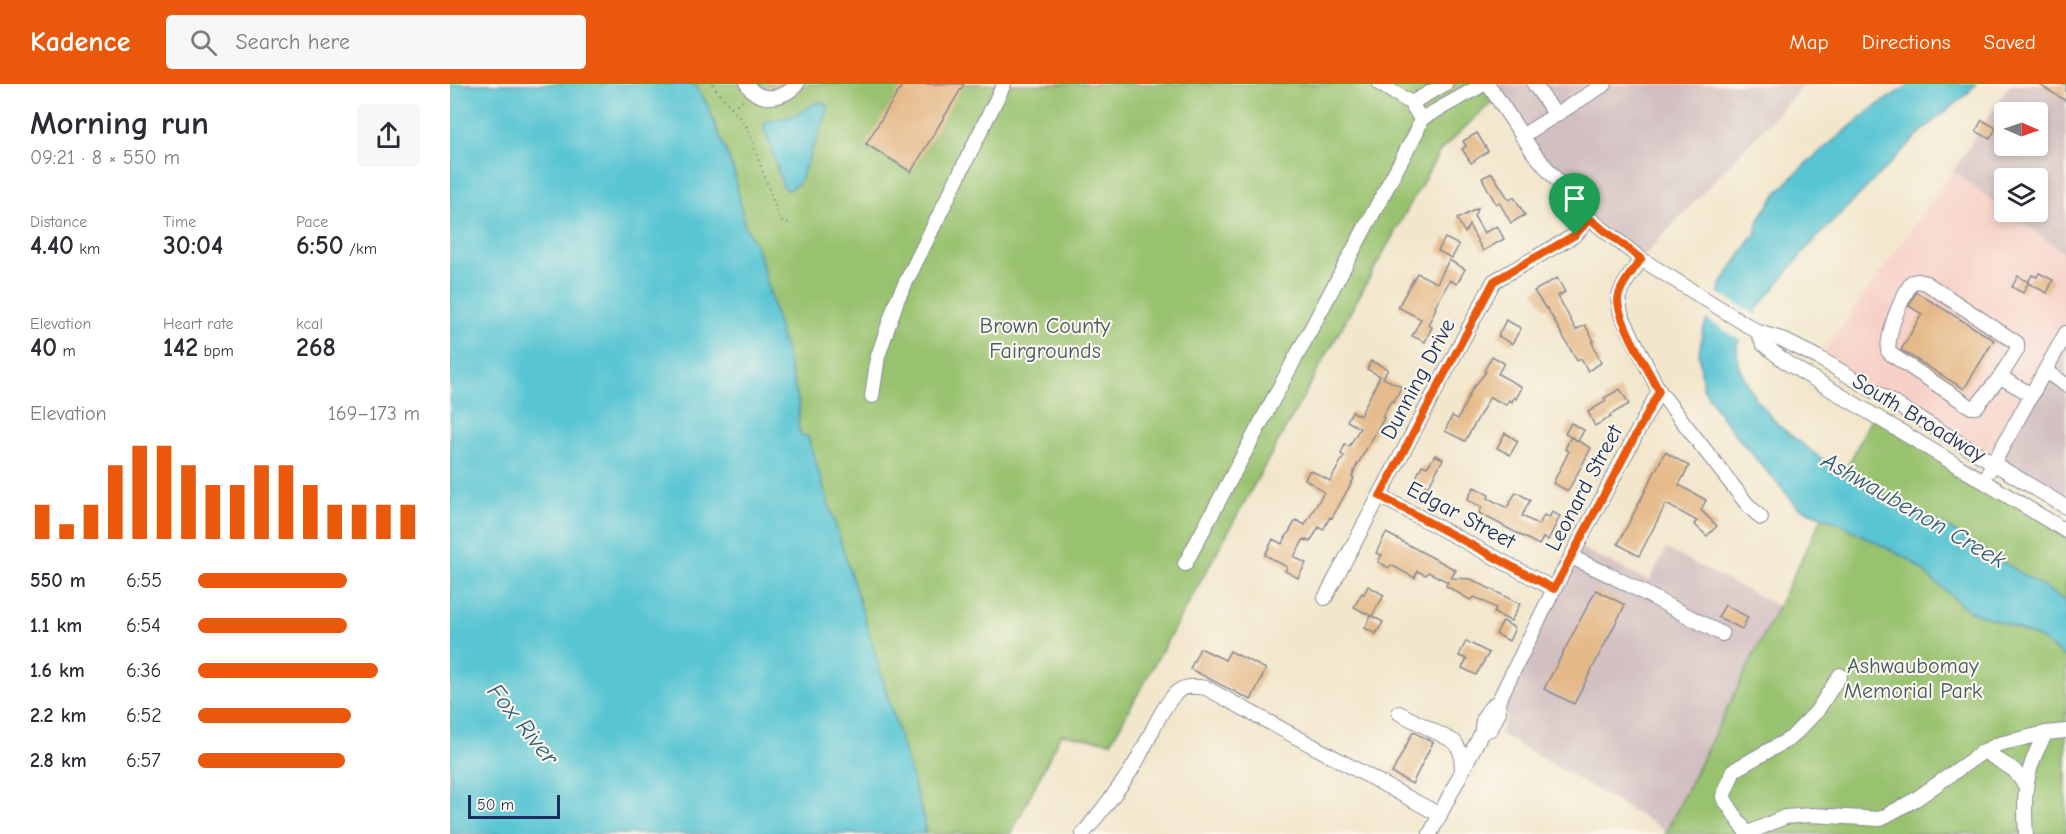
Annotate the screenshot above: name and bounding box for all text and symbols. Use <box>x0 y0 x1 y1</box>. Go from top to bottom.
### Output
search box <box>166 15 586 69</box>
text: Kadence <box>30 26 130 58</box>
icon: search <box>187 26 220 59</box>
text: Search here <box>235 29 350 55</box>
text: Map <box>1789 30 1829 54</box>
text: Directions <box>1862 30 1951 54</box>
text: Saved <box>1984 30 2036 54</box>
north arrow <box>1994 102 2048 156</box>
map controls <box>1994 102 2048 222</box>
text: Morning run <box>30 104 209 142</box>
button: share <box>357 104 420 167</box>
text: 09:21 · 8 × 550 m <box>30 146 180 169</box>
button: layers <box>1994 168 2048 222</box>
pin <box>1549 173 1600 235</box>
icon: arrive <box>1558 182 1591 215</box>
text: Distance <box>30 213 87 231</box>
text: Time <box>163 213 196 231</box>
text: Pace <box>296 213 328 231</box>
text: 4.40 <box>30 231 74 261</box>
text: 30:04 <box>163 231 223 261</box>
text: 6:50 <box>296 231 344 261</box>
text: km <box>74 240 100 258</box>
text: /km <box>344 240 377 258</box>
park label: Brown County Fairgrounds <box>980 313 1111 364</box>
street label: Dunning Drive <box>1375 314 1461 444</box>
text: Elevation <box>30 315 91 333</box>
text: Heart rate <box>163 315 234 333</box>
text: kcal <box>296 315 323 333</box>
text: 40 <box>30 333 57 363</box>
text: 142 <box>163 333 198 363</box>
text: 268 <box>296 333 336 363</box>
text: m <box>57 342 76 360</box>
text: bpm <box>198 342 234 360</box>
street label: South Broadway <box>1848 368 1991 468</box>
text: Elevation <box>30 402 107 425</box>
text: 169–173 m <box>328 402 420 425</box>
street label: Leonard Street <box>1540 420 1628 555</box>
water label: Ashwaubenon Creek <box>1816 445 2011 574</box>
street label: Edgar Street <box>1402 476 1520 555</box>
text: 550 m <box>30 569 86 592</box>
text: 6:55 <box>126 569 162 592</box>
text: 1.1 km <box>30 614 82 637</box>
text: 6:54 <box>126 614 161 637</box>
park label: Ashwaubomay Memorial Park <box>1844 653 1983 704</box>
text: 1.6 km <box>30 659 85 682</box>
text: 6:36 <box>126 659 161 682</box>
water label: Fox River <box>482 678 565 772</box>
text: 2.2 km <box>30 704 86 727</box>
text: 6:52 <box>126 704 162 727</box>
text: 2.8 km <box>30 749 87 772</box>
text: 6:57 <box>126 749 161 772</box>
scale bar <box>468 792 560 820</box>
text: 50 m <box>477 796 514 814</box>

